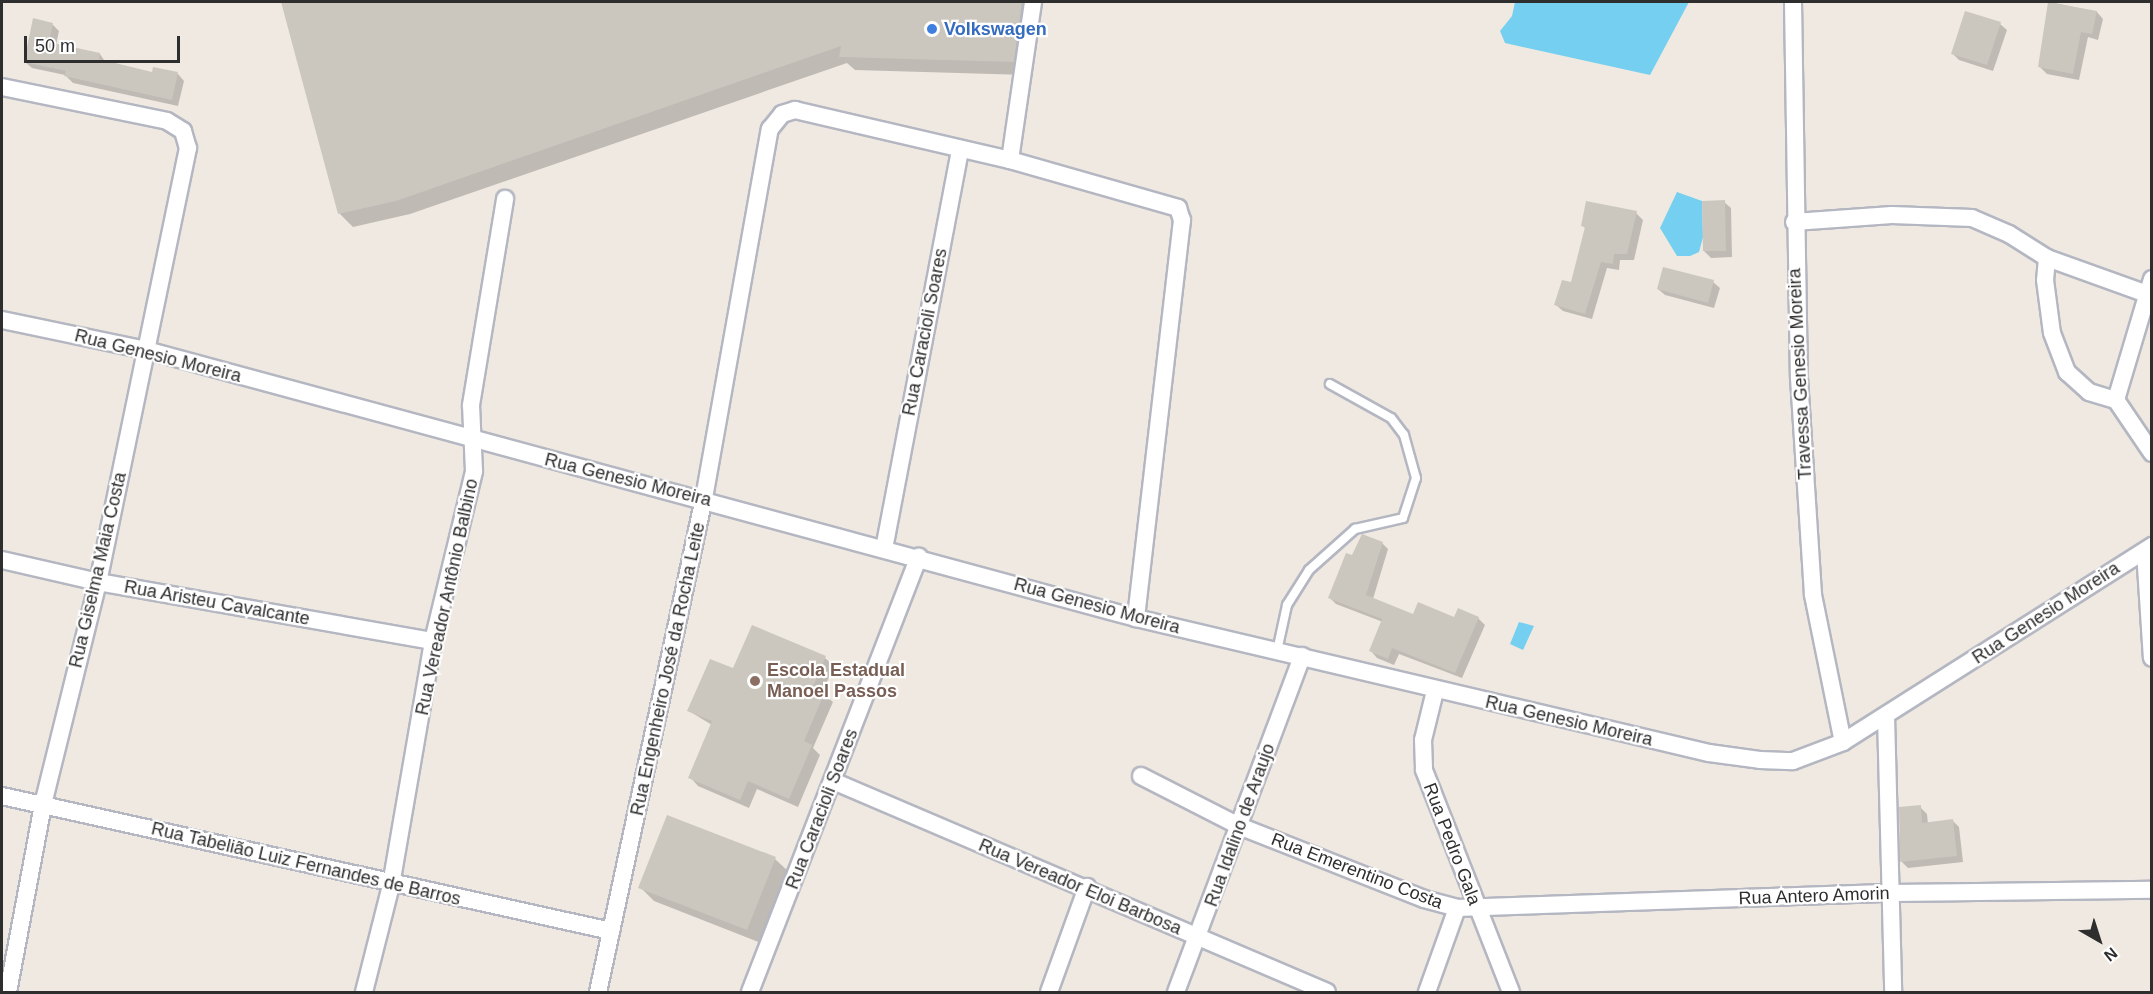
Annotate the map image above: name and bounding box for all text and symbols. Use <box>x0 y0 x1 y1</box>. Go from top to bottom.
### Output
place label: Volkswagen <box>944 18 1047 40</box>
marker: Volkswagen <box>925 22 939 36</box>
scale bar <box>27 24 183 62</box>
text: 50 m <box>35 36 75 56</box>
street label: Rua Caracioli Soares <box>898 246 952 418</box>
street label: Travessa Genesio Moreira <box>1784 268 1816 480</box>
street label: Rua Genesio Moreira <box>72 325 244 387</box>
street label: Rua Genesio Moreira <box>542 449 714 511</box>
street label: Rua Giselma Maia Costa <box>65 470 131 670</box>
street label: Rua Vereador Antônio Balbino <box>411 476 483 718</box>
street label: Rua Engenheiro José da Rocha Leite <box>626 520 710 818</box>
street label: Rua Genesio Moreira <box>1968 557 2124 669</box>
street label: Rua Genesio Moreira <box>1012 573 1182 639</box>
street label: Rua Aristeu Cavalcante <box>122 576 312 630</box>
place label: Escola Estadual Manoel Passos <box>767 660 905 702</box>
marker: Escola Estadual Manoel Passos <box>748 674 762 688</box>
street label: Rua Genesio Moreira <box>1483 691 1655 751</box>
street label: Rua Caracioli Soares <box>781 726 863 892</box>
street label: Rua Idalino de Araujo <box>1200 740 1280 910</box>
street label: Rua Pedro Gala <box>1419 780 1485 908</box>
street label: Rua Tabelião Luiz Fernandes de Barros <box>149 818 463 910</box>
street label: Rua Emerentino Costa <box>1268 828 1446 914</box>
street label: Rua Vereador Eloi Barbosa <box>975 834 1185 940</box>
street label: Rua Antero Amorin <box>1737 883 1891 909</box>
north arrow <box>2069 910 2129 970</box>
text: N <box>2101 944 2120 965</box>

